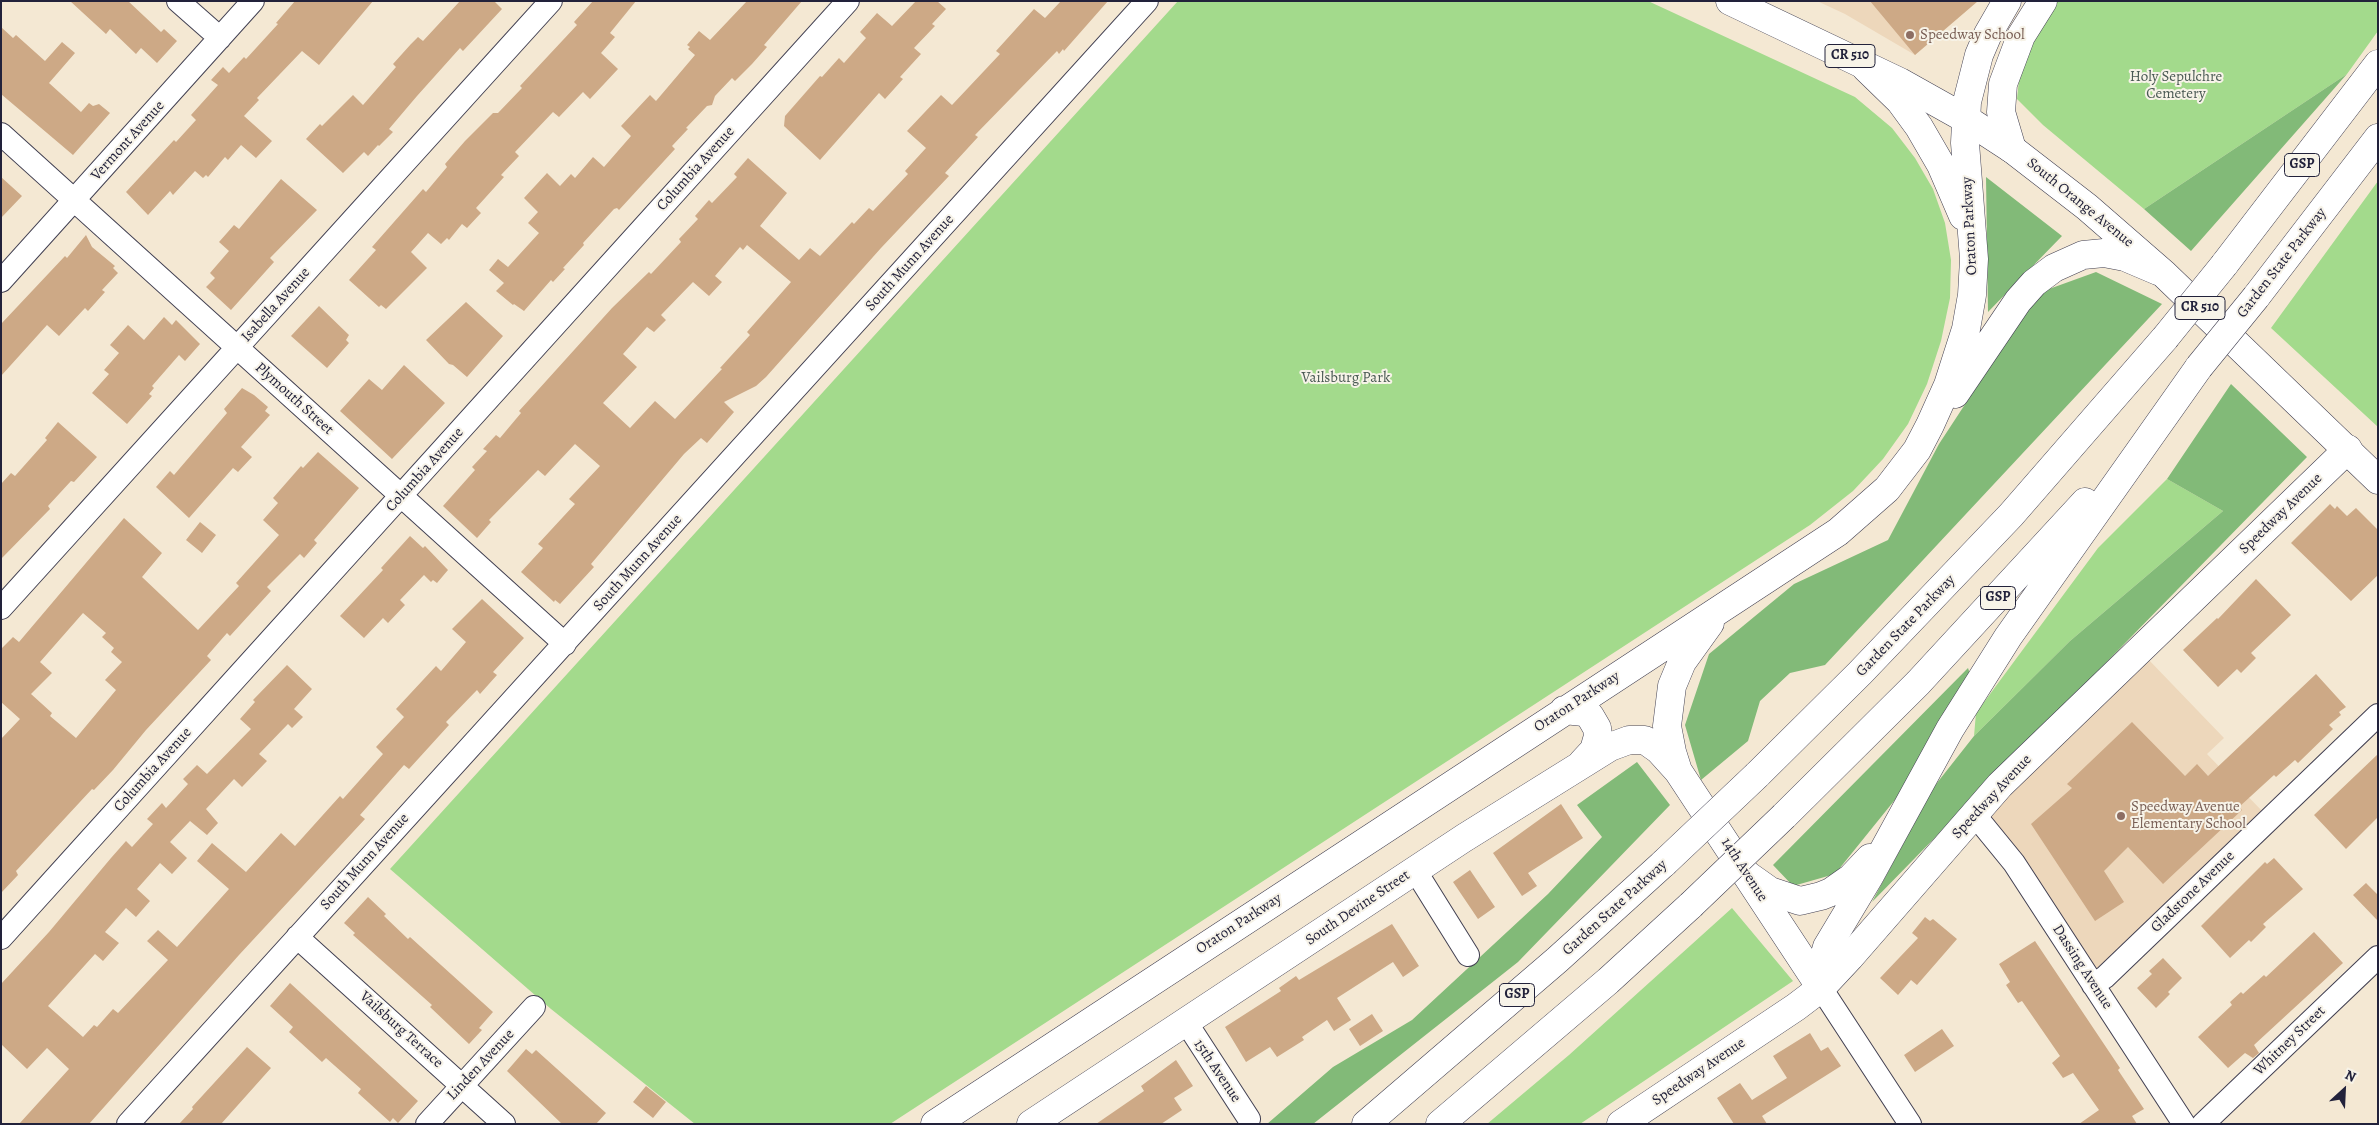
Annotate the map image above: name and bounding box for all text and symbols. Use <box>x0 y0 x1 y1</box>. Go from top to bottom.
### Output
place label: Speedway School <box>1920 26 2025 44</box>
marker: Speedway School <box>1904 29 1916 41</box>
road number: CR 510 <box>1825 44 1875 68</box>
park label: Holy Sepulchre Cemetery <box>2130 68 2222 103</box>
street label: Vermont Avenue <box>87 97 169 185</box>
street label: Columbia Avenue <box>653 123 739 215</box>
street label: South Orange Avenue <box>2023 154 2137 252</box>
road number: GSP <box>2284 154 2320 176</box>
street label: Oraton Parkway <box>1958 176 1982 276</box>
street label: Garden State Parkway <box>2233 204 2331 322</box>
street label: South Munn Avenue <box>862 211 958 315</box>
street label: Isabella Avenue <box>238 264 314 346</box>
road number: CR 510 <box>2175 296 2225 320</box>
street label: Plymouth Street <box>251 359 337 439</box>
park label: Vailsburg Park <box>1302 369 1390 387</box>
street label: Columbia Avenue <box>382 424 468 516</box>
street label: Speedway Avenue <box>2236 470 2326 558</box>
street label: South Munn Avenue <box>590 511 686 615</box>
street label: Garden State Parkway <box>1853 571 1959 681</box>
road number: GSP <box>1980 586 2016 610</box>
street label: Oraton Parkway <box>1531 668 1623 736</box>
street label: Columbia Avenue <box>110 724 196 816</box>
street label: Speedway Avenue <box>1948 751 2036 843</box>
place label: Speedway Avenue Elementary School <box>2131 798 2246 833</box>
street label: South Munn Avenue <box>317 810 413 914</box>
marker: Speedway Avenue Elementary School <box>2115 810 2127 822</box>
street label: 14th Avenue <box>1717 835 1771 905</box>
street label: Gladstone Avenue <box>2147 847 2239 937</box>
street label: Garden State Parkway <box>1559 856 1671 960</box>
street label: South Devine Street <box>1302 866 1414 950</box>
street label: Oraton Parkway <box>1193 890 1285 958</box>
street label: Dassing Avenue <box>2048 921 2116 1013</box>
road number: GSP <box>1500 984 1534 1006</box>
street label: Vailsburg Terrace <box>356 988 446 1072</box>
street label: Whitney Street <box>2250 1002 2330 1080</box>
street label: Linden Avenue <box>443 1026 519 1104</box>
street label: Speedway Avenue <box>1649 1034 1749 1110</box>
street label: 15th Avenue <box>1189 1036 1245 1106</box>
north arrow <box>2319 1065 2369 1115</box>
text: N <box>2342 1065 2359 1087</box>

